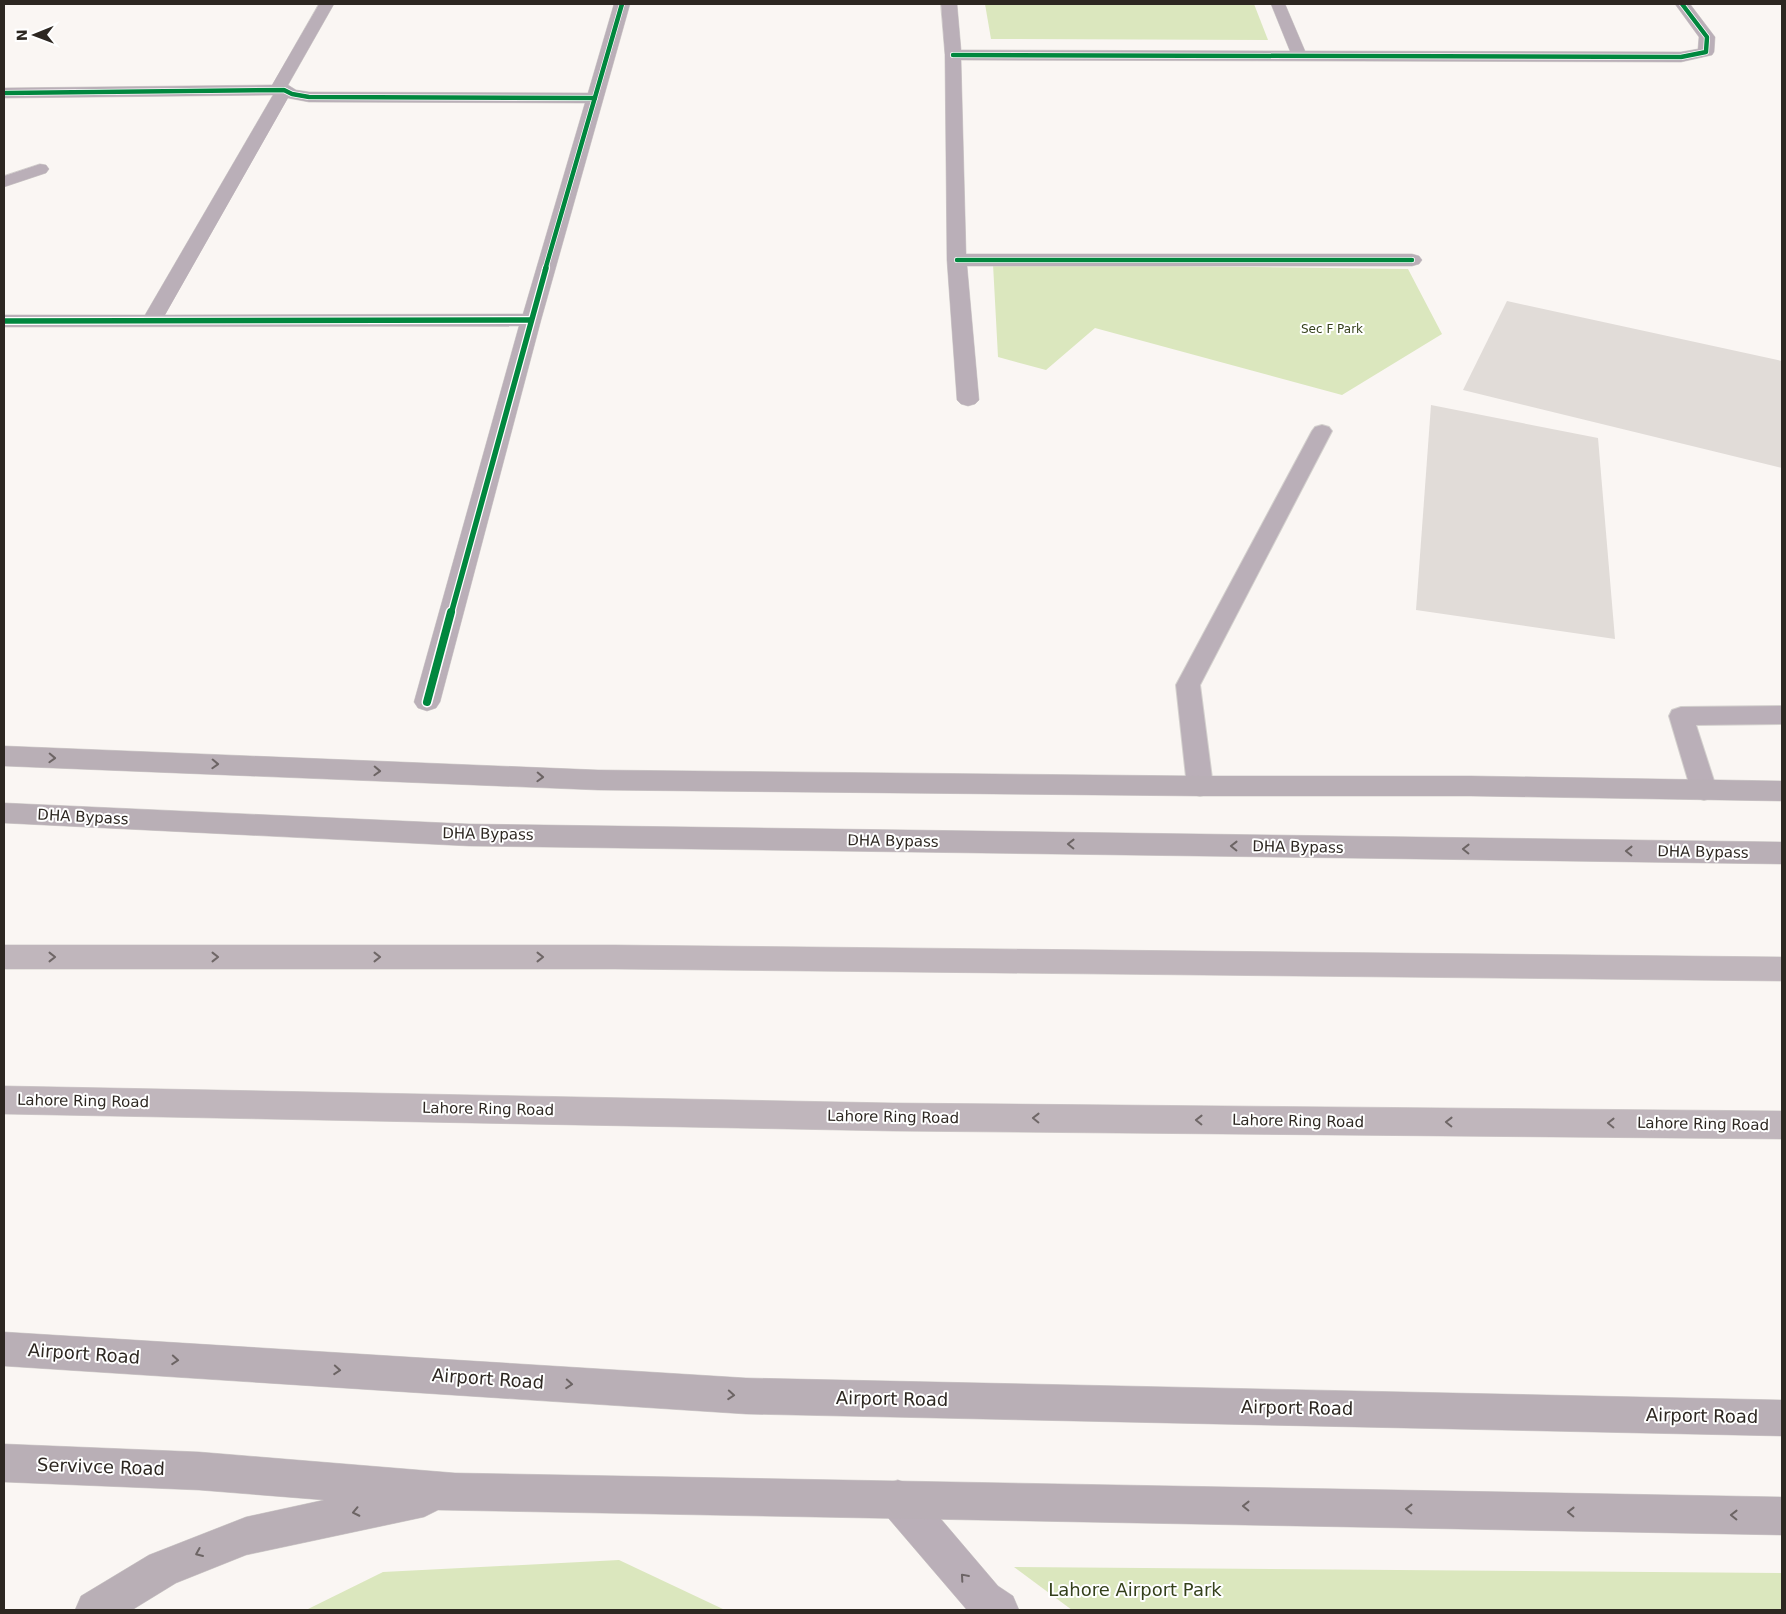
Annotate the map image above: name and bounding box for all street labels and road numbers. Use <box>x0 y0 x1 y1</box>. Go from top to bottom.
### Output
street label: DHA Bypass <box>37 806 129 828</box>
street label: DHA Bypass <box>442 824 534 844</box>
street label: DHA Bypass <box>847 831 939 851</box>
street label: DHA Bypass <box>1252 837 1344 857</box>
street label: DHA Bypass <box>1657 842 1749 862</box>
street label: Lahore Ring Road <box>17 1091 149 1111</box>
street label: Lahore Ring Road <box>422 1099 554 1119</box>
street label: Lahore Ring Road <box>827 1107 959 1127</box>
street label: Lahore Ring Road <box>1232 1111 1364 1131</box>
street label: Lahore Ring Road <box>1637 1114 1769 1134</box>
street label: Airport Road <box>27 1339 141 1368</box>
street label: Airport Road <box>431 1364 545 1393</box>
street label: Airport Road <box>836 1387 948 1410</box>
street label: Airport Road <box>1241 1396 1353 1419</box>
street label: Airport Road <box>1646 1404 1758 1427</box>
street label: Servivce Road <box>37 1454 165 1479</box>

